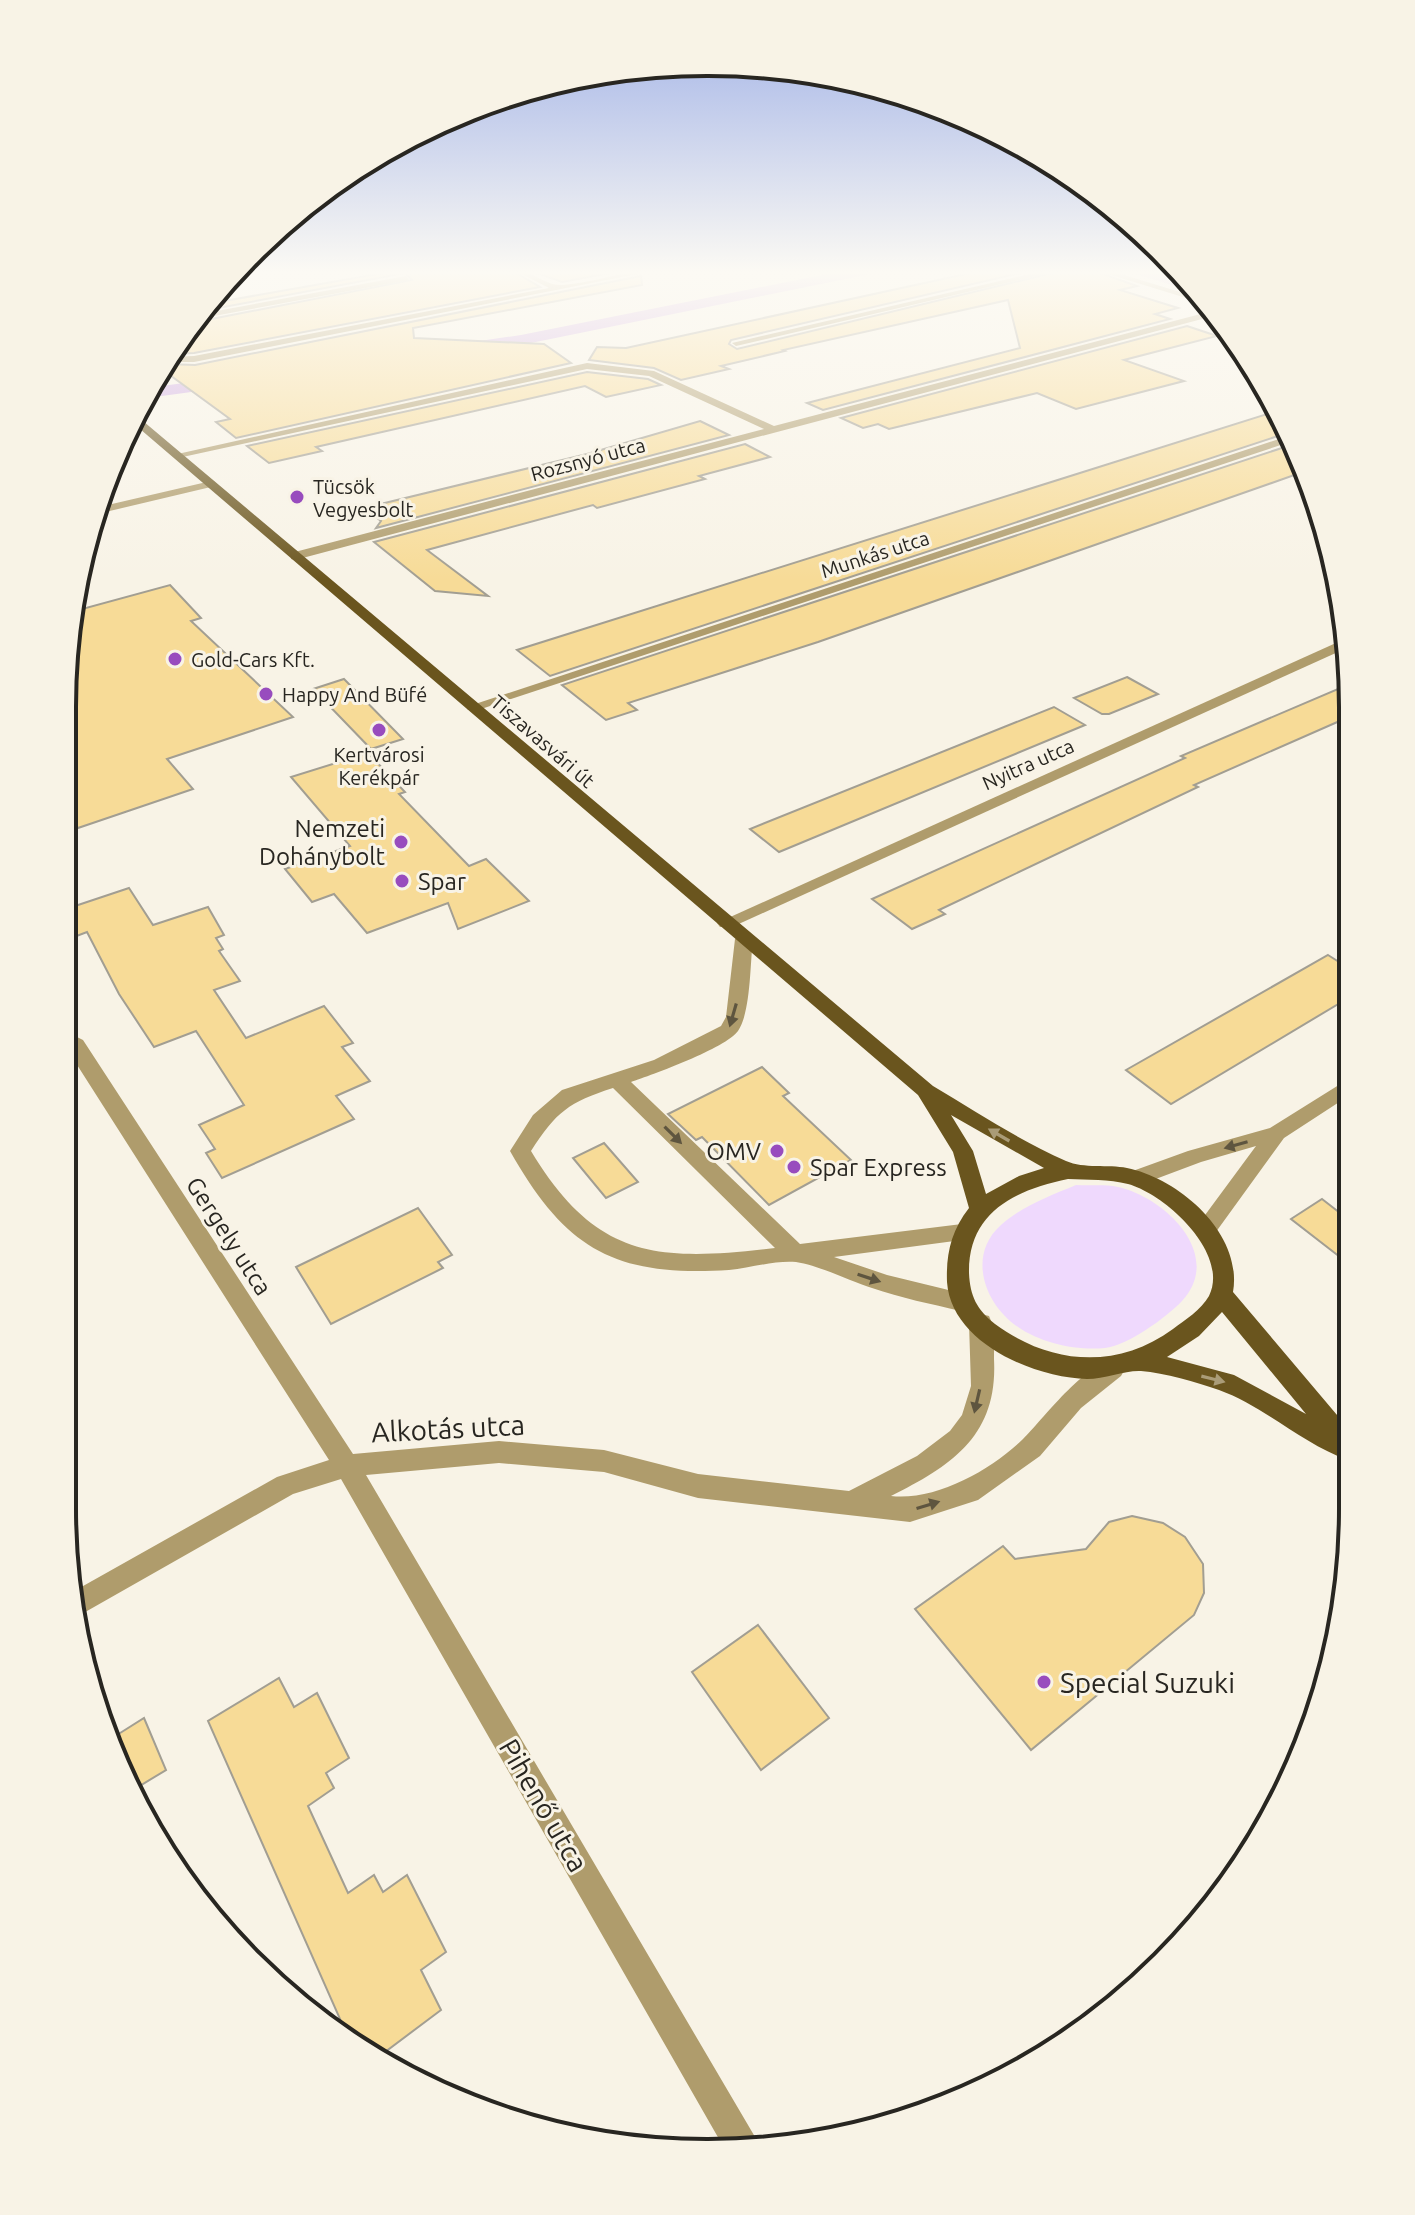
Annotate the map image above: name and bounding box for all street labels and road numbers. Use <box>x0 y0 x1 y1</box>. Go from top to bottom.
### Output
street label: Rozsnyó utca <box>528 433 648 485</box>
street label: Munkás utca <box>818 526 932 582</box>
street label: Tiszavasvári út <box>487 690 600 792</box>
street label: Nyitra utca <box>979 734 1077 794</box>
street label: Gergely utca <box>181 1172 277 1300</box>
street label: Alkotás utca <box>370 1408 526 1448</box>
street label: Pihenő utca <box>494 1733 594 1877</box>

